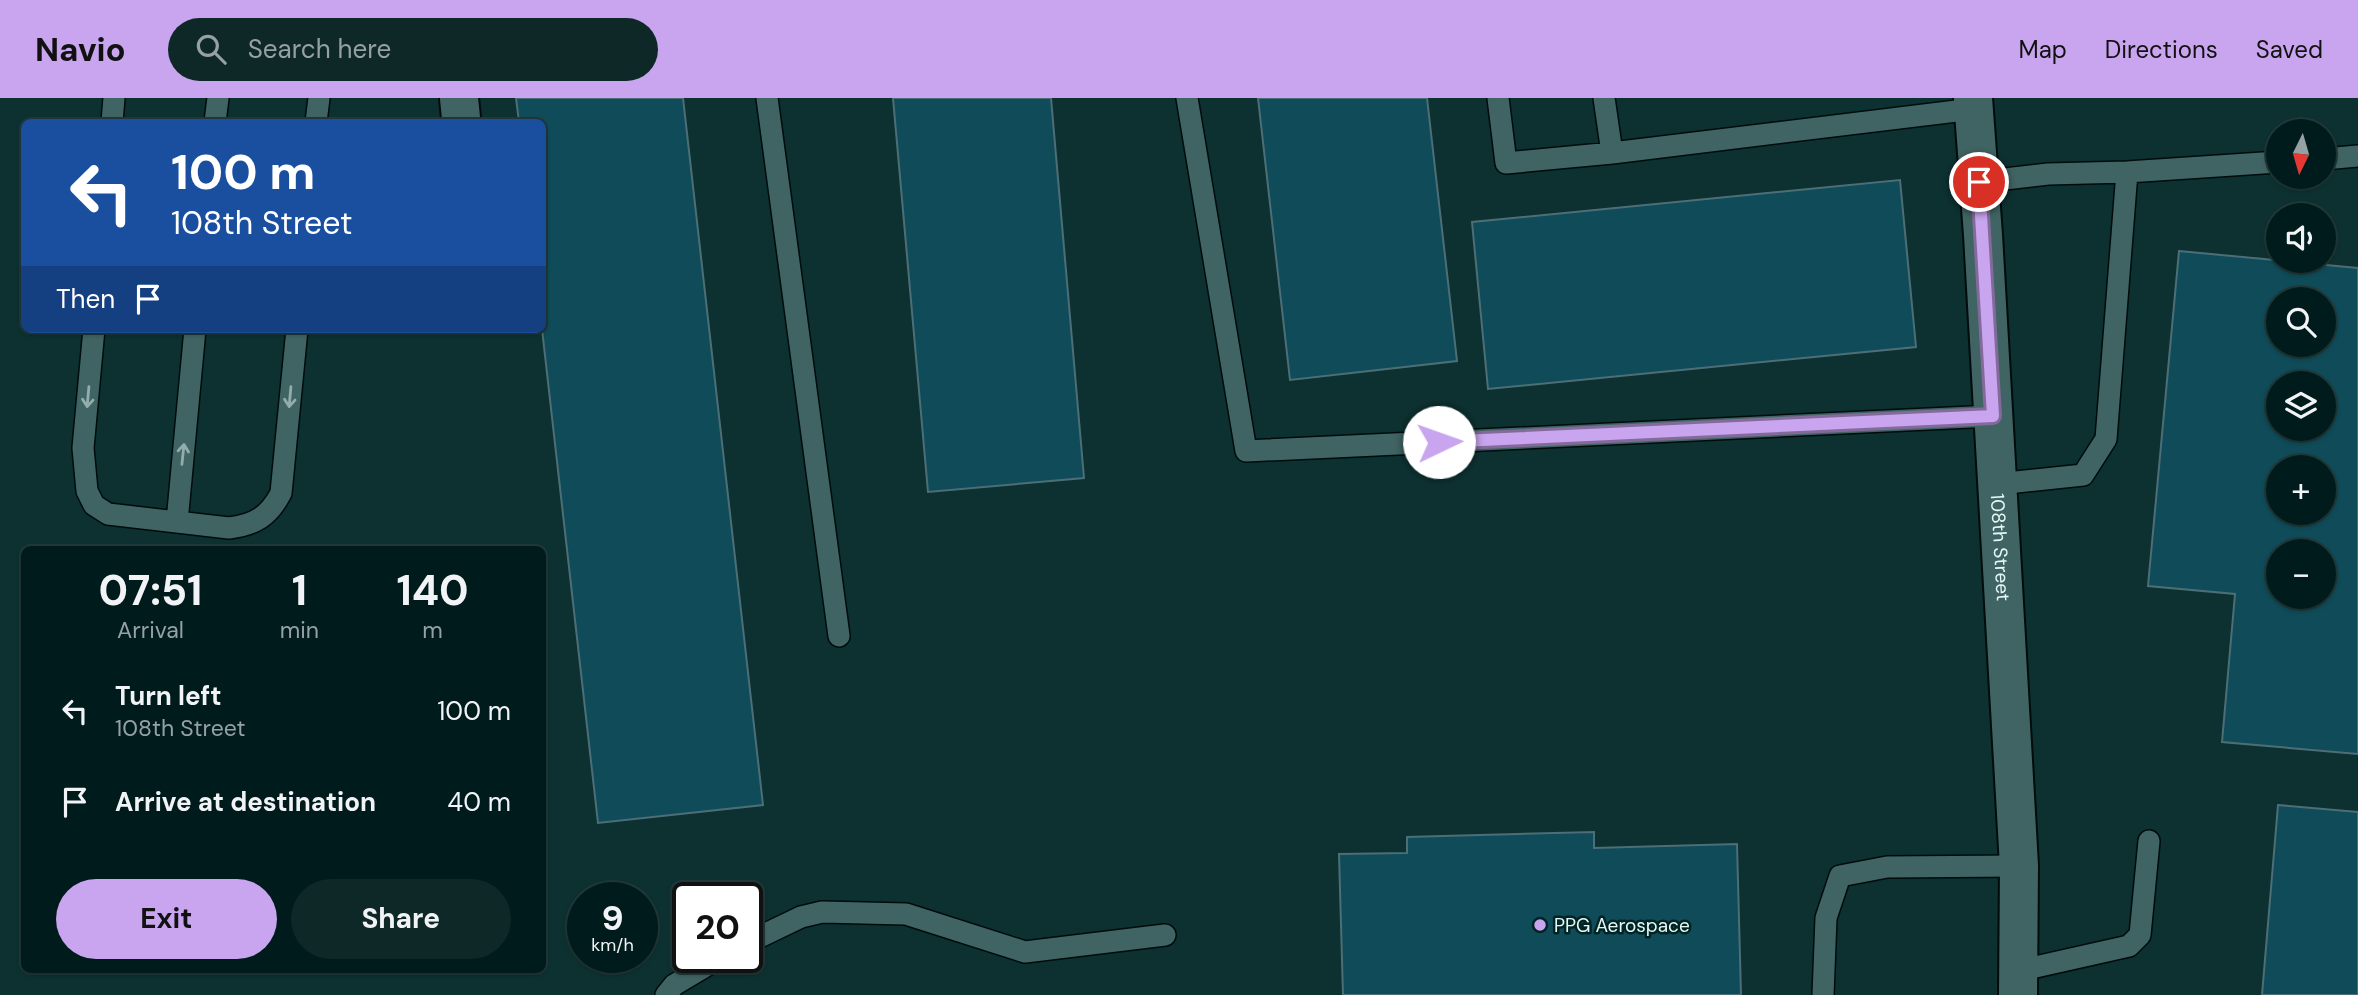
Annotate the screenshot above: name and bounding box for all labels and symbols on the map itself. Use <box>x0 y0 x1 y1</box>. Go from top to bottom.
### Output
north arrow <box>2266 119 2336 189</box>
pin <box>1949 152 2009 212</box>
one-way arrow <box>81 385 94 408</box>
one-way arrow <box>283 385 296 408</box>
position arrow <box>1402 405 1476 479</box>
one-way arrow <box>177 443 190 466</box>
street label: 108th Street <box>1985 493 2016 602</box>
speed limit sign: 20 <box>672 882 763 973</box>
place label: PPG Aerospace <box>1554 913 1690 938</box>
marker: PPG Aerospace <box>1532 917 1548 933</box>

